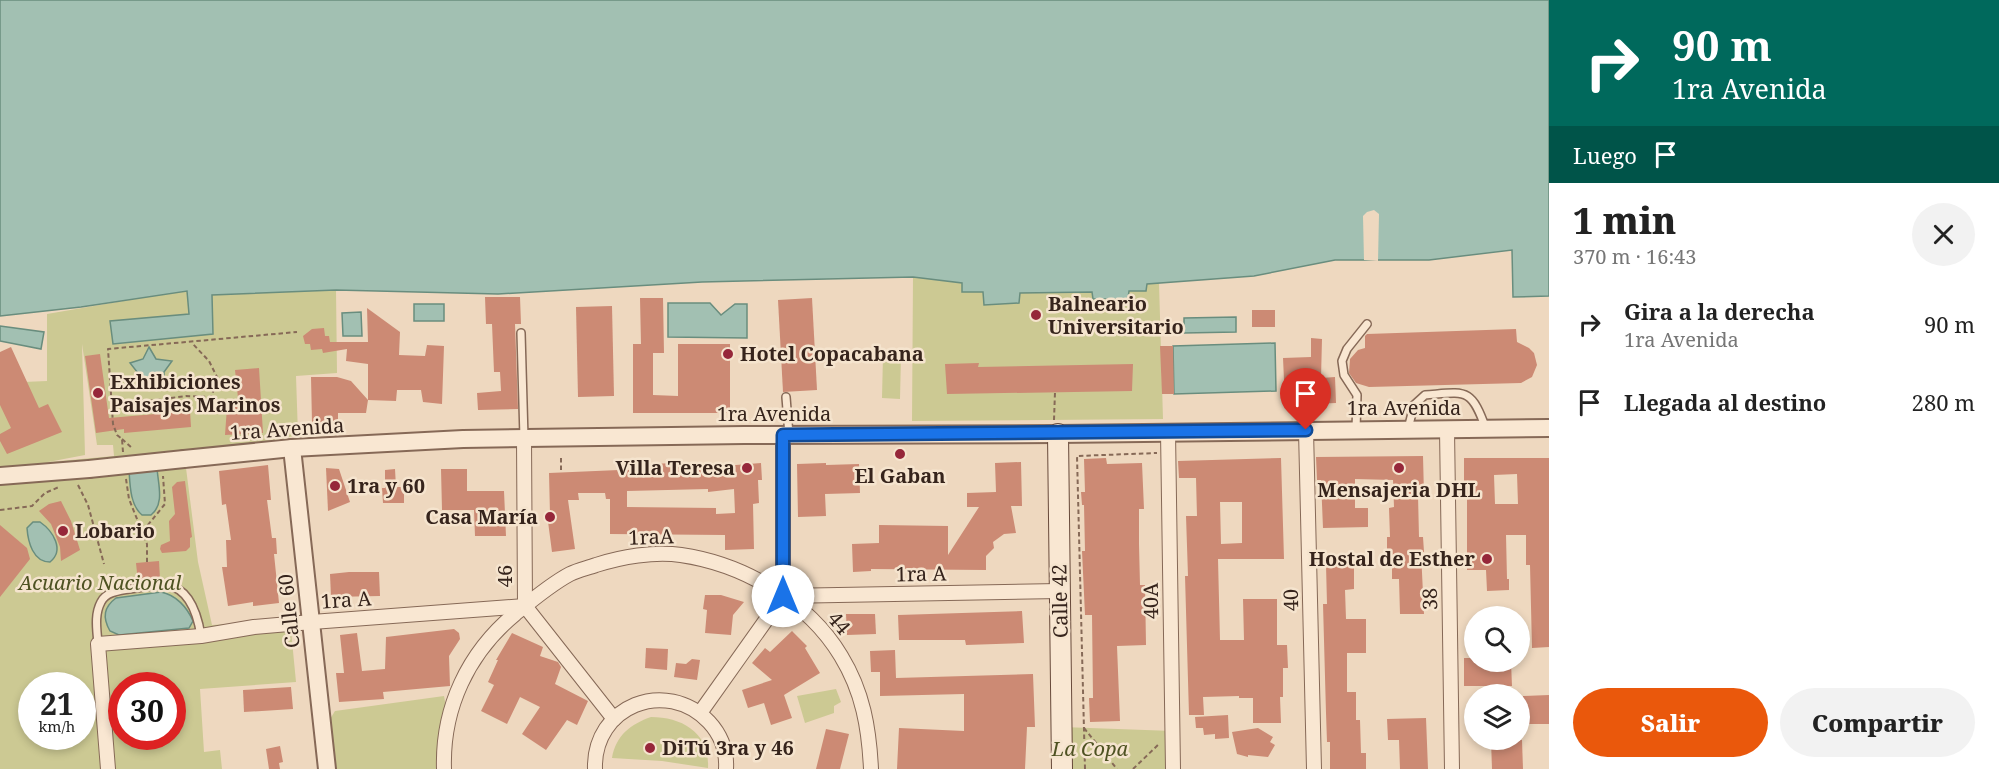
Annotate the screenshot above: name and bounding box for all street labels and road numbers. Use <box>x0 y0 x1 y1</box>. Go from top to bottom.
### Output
street label: 1ra Avenida <box>1347 394 1461 421</box>
street label: 1ra Avenida <box>717 400 831 427</box>
street label: 1ra Avenida <box>229 411 345 446</box>
street label: 1raA <box>628 522 675 551</box>
street label: 1ra A <box>895 560 948 587</box>
street label: Calle 42 <box>1045 564 1074 638</box>
street label: 46 <box>491 565 518 587</box>
street label: Calle 60 <box>271 573 306 649</box>
street label: 40A <box>1137 582 1164 619</box>
street label: 1ra A <box>320 584 373 615</box>
street label: 38 <box>1416 588 1443 610</box>
street label: 40 <box>1277 589 1304 611</box>
street label: 44 <box>822 605 857 640</box>

